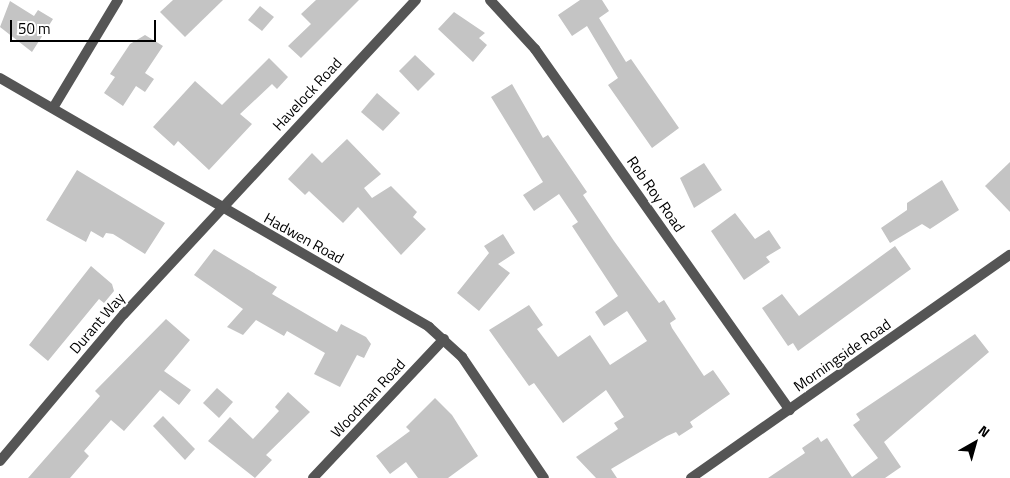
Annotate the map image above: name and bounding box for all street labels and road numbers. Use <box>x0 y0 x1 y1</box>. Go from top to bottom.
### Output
street label: Havelock Road <box>269 54 345 134</box>
street label: Rob Roy Road <box>623 153 689 235</box>
street label: Hadwen Road <box>261 209 347 267</box>
street label: Durant Way <box>66 289 128 357</box>
street label: Morningside Road <box>790 315 894 395</box>
street label: Woodman Road <box>327 355 409 441</box>

